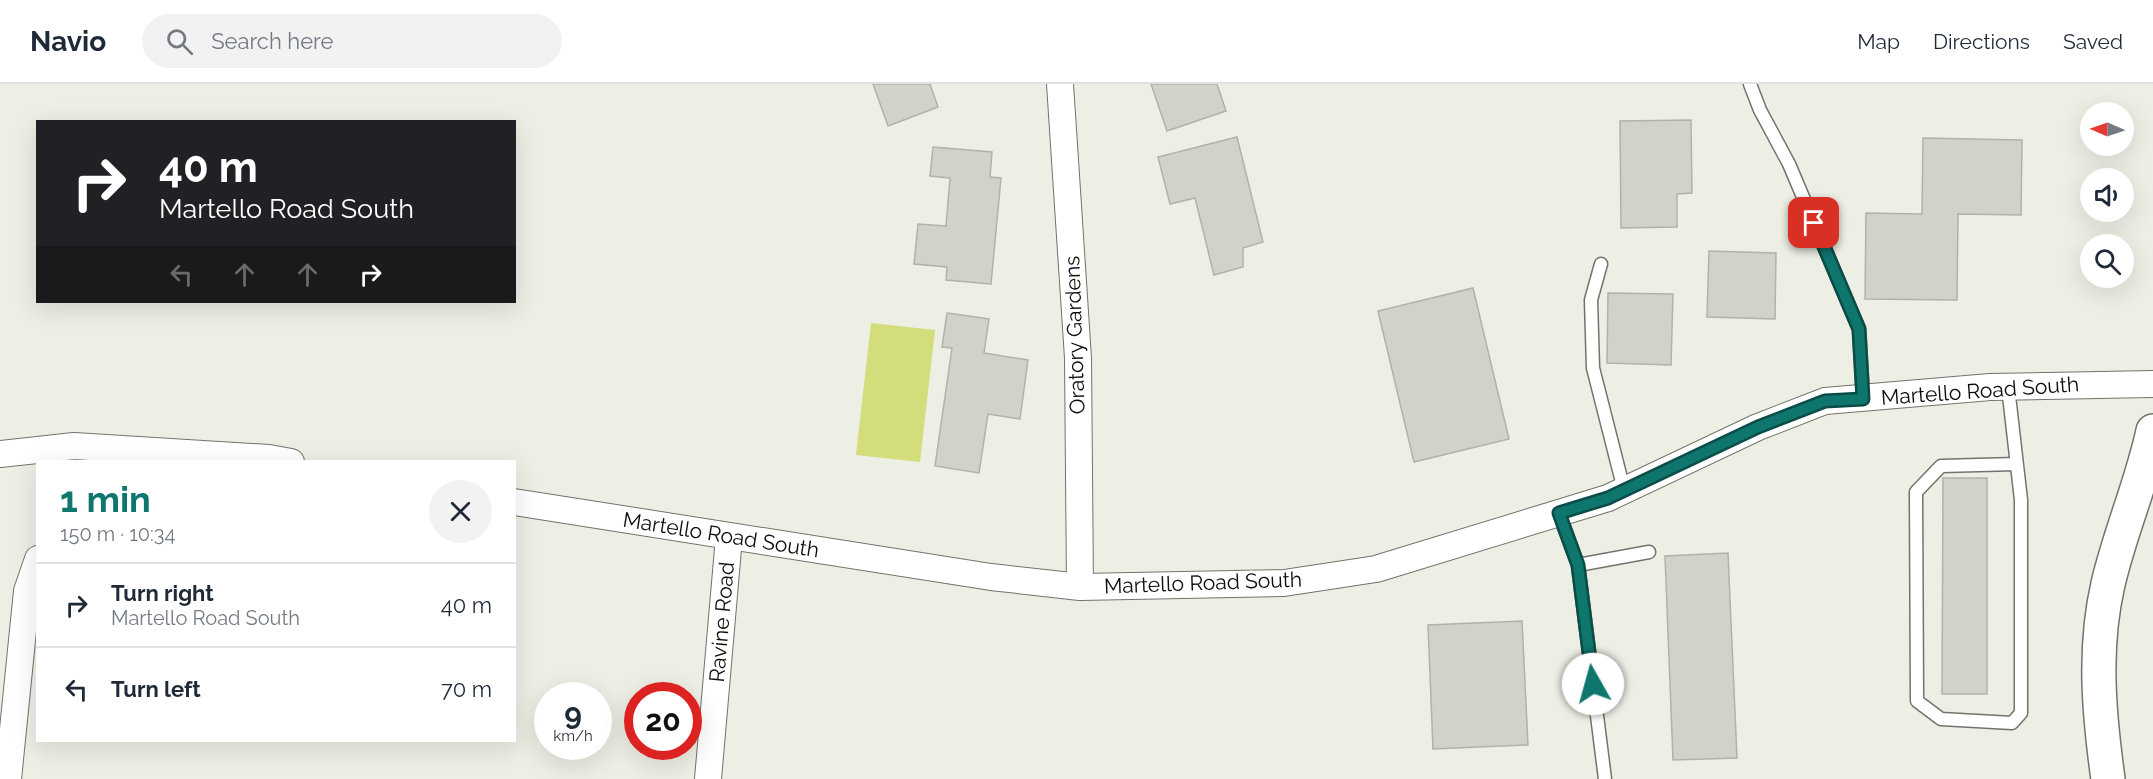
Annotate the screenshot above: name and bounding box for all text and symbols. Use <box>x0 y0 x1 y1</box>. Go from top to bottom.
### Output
search box <box>142 14 562 68</box>
text: Navio <box>30 25 106 58</box>
icon: search <box>163 25 196 58</box>
text: Search here <box>211 28 333 54</box>
text: Map <box>1857 29 1900 54</box>
text: Directions <box>1933 29 2030 54</box>
text: Saved <box>2063 29 2123 54</box>
north arrow <box>2080 102 2134 156</box>
map controls <box>2080 102 2134 288</box>
text: 40 m <box>159 143 258 192</box>
icon: right <box>60 144 138 222</box>
button: sound <box>2080 168 2134 222</box>
text: Martello Road South <box>159 193 414 224</box>
pin <box>1788 197 1839 248</box>
icon: arrive <box>1797 206 1830 239</box>
button: search <box>2080 234 2134 288</box>
street label: Oratory Gardens <box>1059 255 1090 415</box>
icon: left <box>165 258 198 291</box>
icon: ahead <box>228 258 261 291</box>
icon: ahead <box>291 258 324 291</box>
icon: right <box>354 258 387 291</box>
street label: Martello Road South <box>1880 371 2080 410</box>
text: 1 min <box>60 478 151 520</box>
button: close <box>429 480 492 543</box>
street label: Martello Road South <box>621 507 821 562</box>
text: 150 m · 10:34 <box>60 522 175 546</box>
street label: Ravine Road <box>704 561 739 683</box>
street label: Martello Road South <box>1103 567 1303 598</box>
text: Turn right <box>111 580 214 606</box>
icon: right <box>60 589 93 622</box>
text: 40 m <box>441 592 492 618</box>
text: Martello Road South <box>111 606 300 630</box>
position arrow <box>1561 652 1625 716</box>
icon: left <box>60 673 93 706</box>
text: Turn left <box>111 676 201 702</box>
text: 70 m <box>441 676 492 702</box>
speed limit sign: 20 <box>624 682 702 760</box>
text: 9 <box>564 696 582 731</box>
text: km/h <box>553 727 593 745</box>

